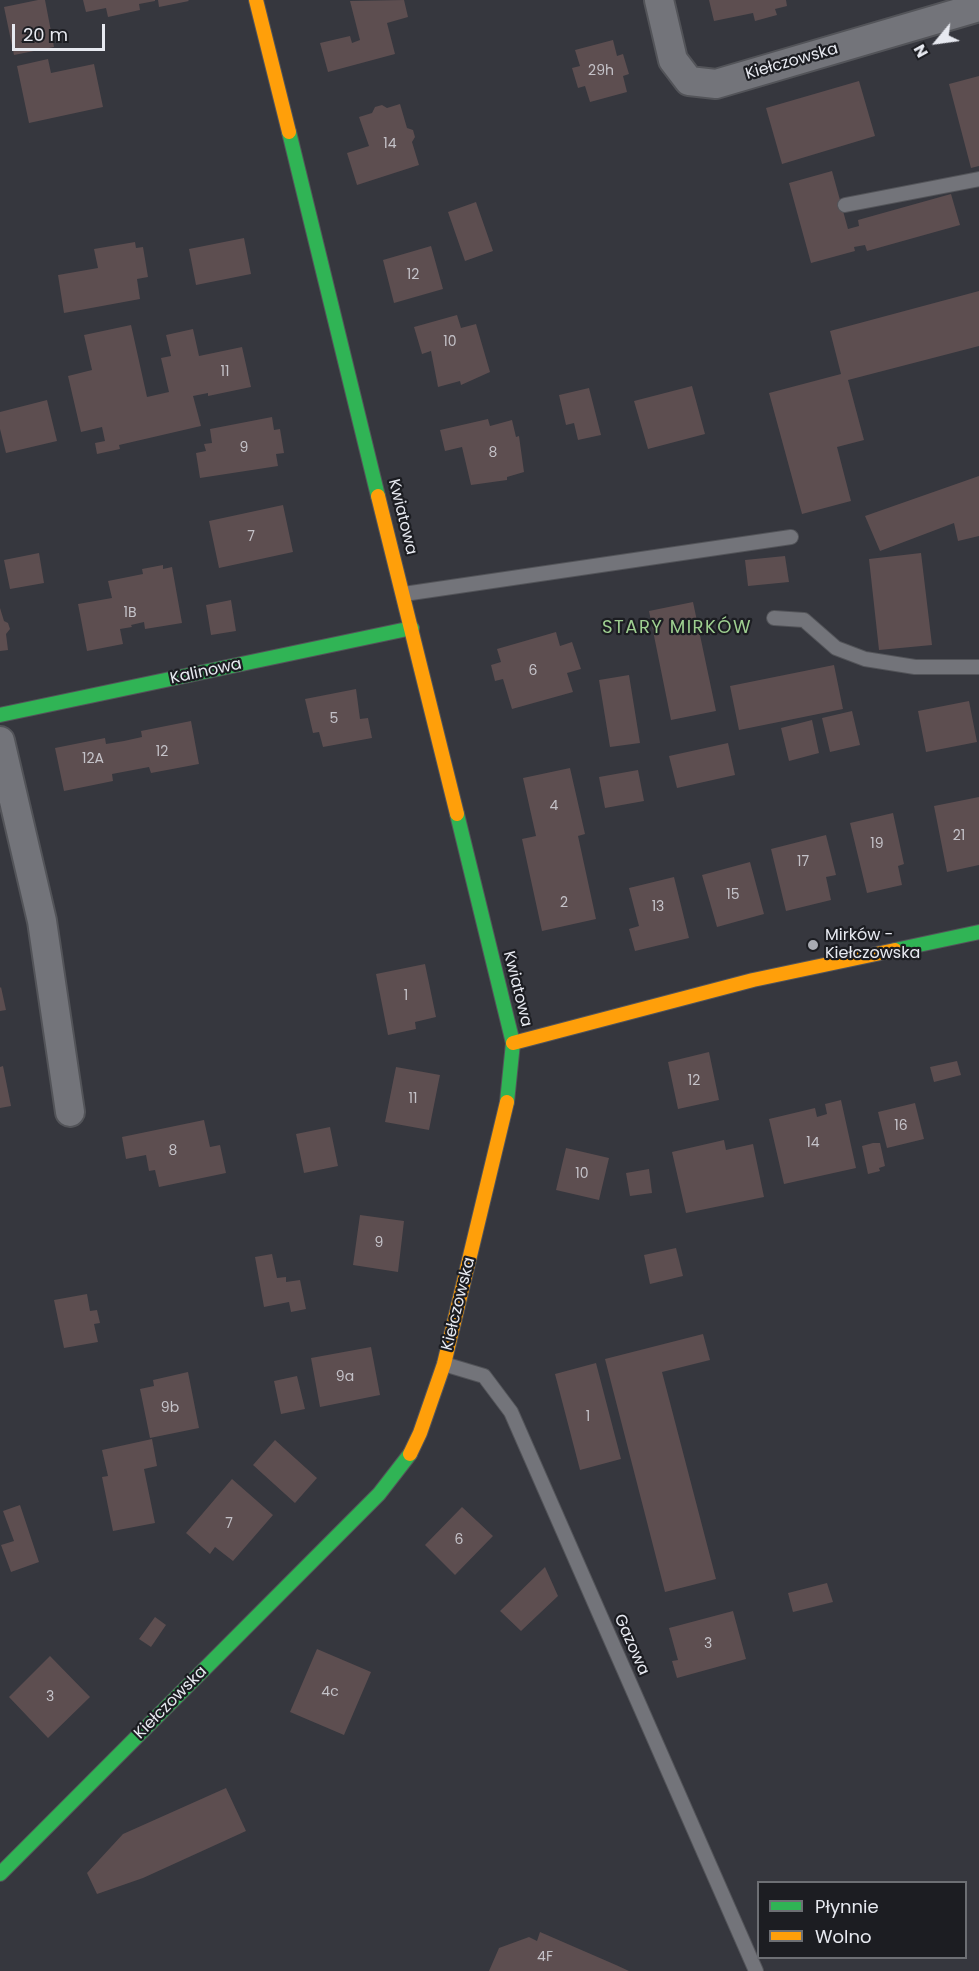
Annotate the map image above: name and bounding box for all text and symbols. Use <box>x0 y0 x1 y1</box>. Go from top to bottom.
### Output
scale bar <box>15 12 108 50</box>
north arrow <box>907 12 967 72</box>
text: 20 m <box>23 22 68 47</box>
street label: Kiełczowska <box>744 40 840 84</box>
text: N <box>908 40 934 62</box>
house number: 29h <box>588 63 614 79</box>
house number: 14 <box>383 136 397 152</box>
house number: 12 <box>407 267 419 283</box>
house number: 10 <box>443 334 457 350</box>
house number: 11 <box>221 364 229 380</box>
house number: 9 <box>240 440 248 456</box>
house number: 8 <box>489 445 497 461</box>
street label: Kwiatowa <box>383 477 421 557</box>
house number: 7 <box>247 529 255 545</box>
house number: 1B <box>123 605 137 621</box>
district label: STARY MIRKÓW <box>602 617 752 639</box>
street label: Kalinowa <box>168 655 244 689</box>
house number: 6 <box>529 663 537 679</box>
house number: 5 <box>330 711 338 727</box>
house number: 12 <box>156 744 168 760</box>
house number: 12A <box>82 751 104 767</box>
house number: 4 <box>550 798 558 814</box>
house number: 21 <box>953 828 965 844</box>
house number: 19 <box>870 836 884 852</box>
house number: 17 <box>797 854 809 870</box>
house number: 15 <box>726 887 740 903</box>
house number: 2 <box>560 895 568 911</box>
house number: 13 <box>652 899 664 915</box>
place label: Mirków - Kiełczowska <box>825 926 920 964</box>
marker: Mirków - Kiełczowska <box>806 938 820 952</box>
street label: Kwiatowa <box>498 949 536 1029</box>
house number: 1 <box>404 988 408 1004</box>
house number: 12 <box>688 1073 700 1089</box>
house number: 11 <box>409 1091 417 1107</box>
house number: 16 <box>894 1118 908 1134</box>
house number: 14 <box>806 1135 820 1151</box>
house number: 8 <box>169 1143 177 1159</box>
house number: 10 <box>575 1166 589 1182</box>
house number: 9 <box>375 1235 383 1251</box>
street label: Kiełczowska <box>438 1255 480 1353</box>
house number: 9a <box>336 1369 354 1385</box>
house number: 9b <box>161 1400 179 1416</box>
house number: 1 <box>586 1409 590 1425</box>
house number: 7 <box>225 1516 233 1532</box>
house number: 6 <box>455 1532 463 1548</box>
street label: Gazowa <box>609 1612 653 1678</box>
house number: 3 <box>704 1636 712 1652</box>
street label: Kiełczowska <box>131 1663 211 1743</box>
house number: 4c <box>321 1684 339 1700</box>
house number: 3 <box>46 1689 54 1705</box>
legend <box>757 1881 967 1959</box>
text: Płynnie <box>815 1894 879 1919</box>
text: Wolno <box>815 1924 872 1949</box>
house number: 4F <box>537 1949 553 1965</box>

